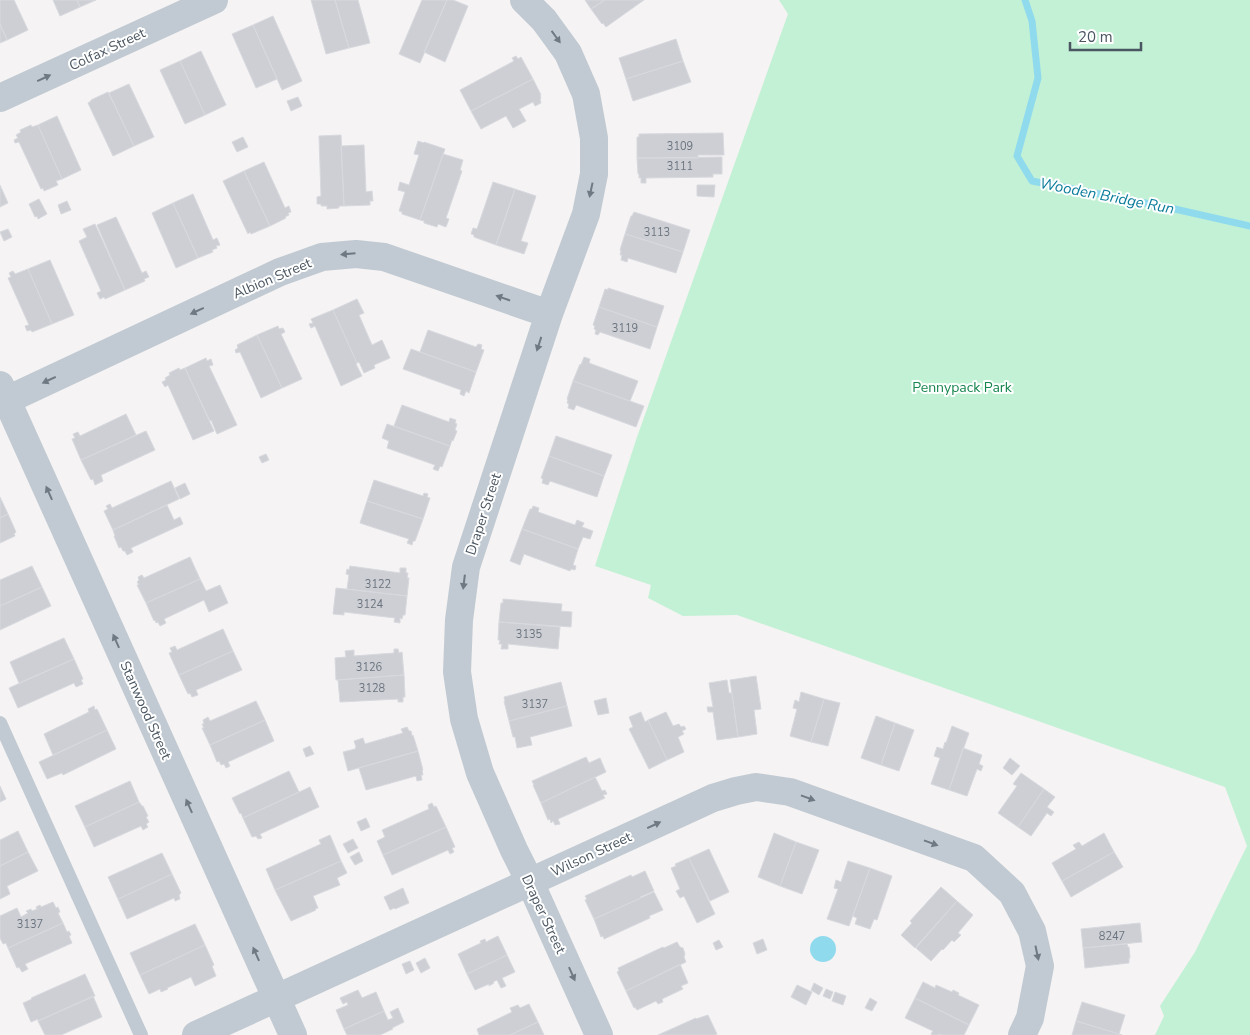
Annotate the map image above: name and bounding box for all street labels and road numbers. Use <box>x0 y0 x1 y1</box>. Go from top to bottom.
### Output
street label: Colfax Street <box>66 23 148 75</box>
street label: Albion Street <box>230 253 314 303</box>
street label: Draper Street <box>461 471 506 558</box>
street label: Stanwood Street <box>115 658 176 763</box>
street label: Wilson Street <box>548 827 635 881</box>
street label: Draper Street <box>517 872 570 957</box>

